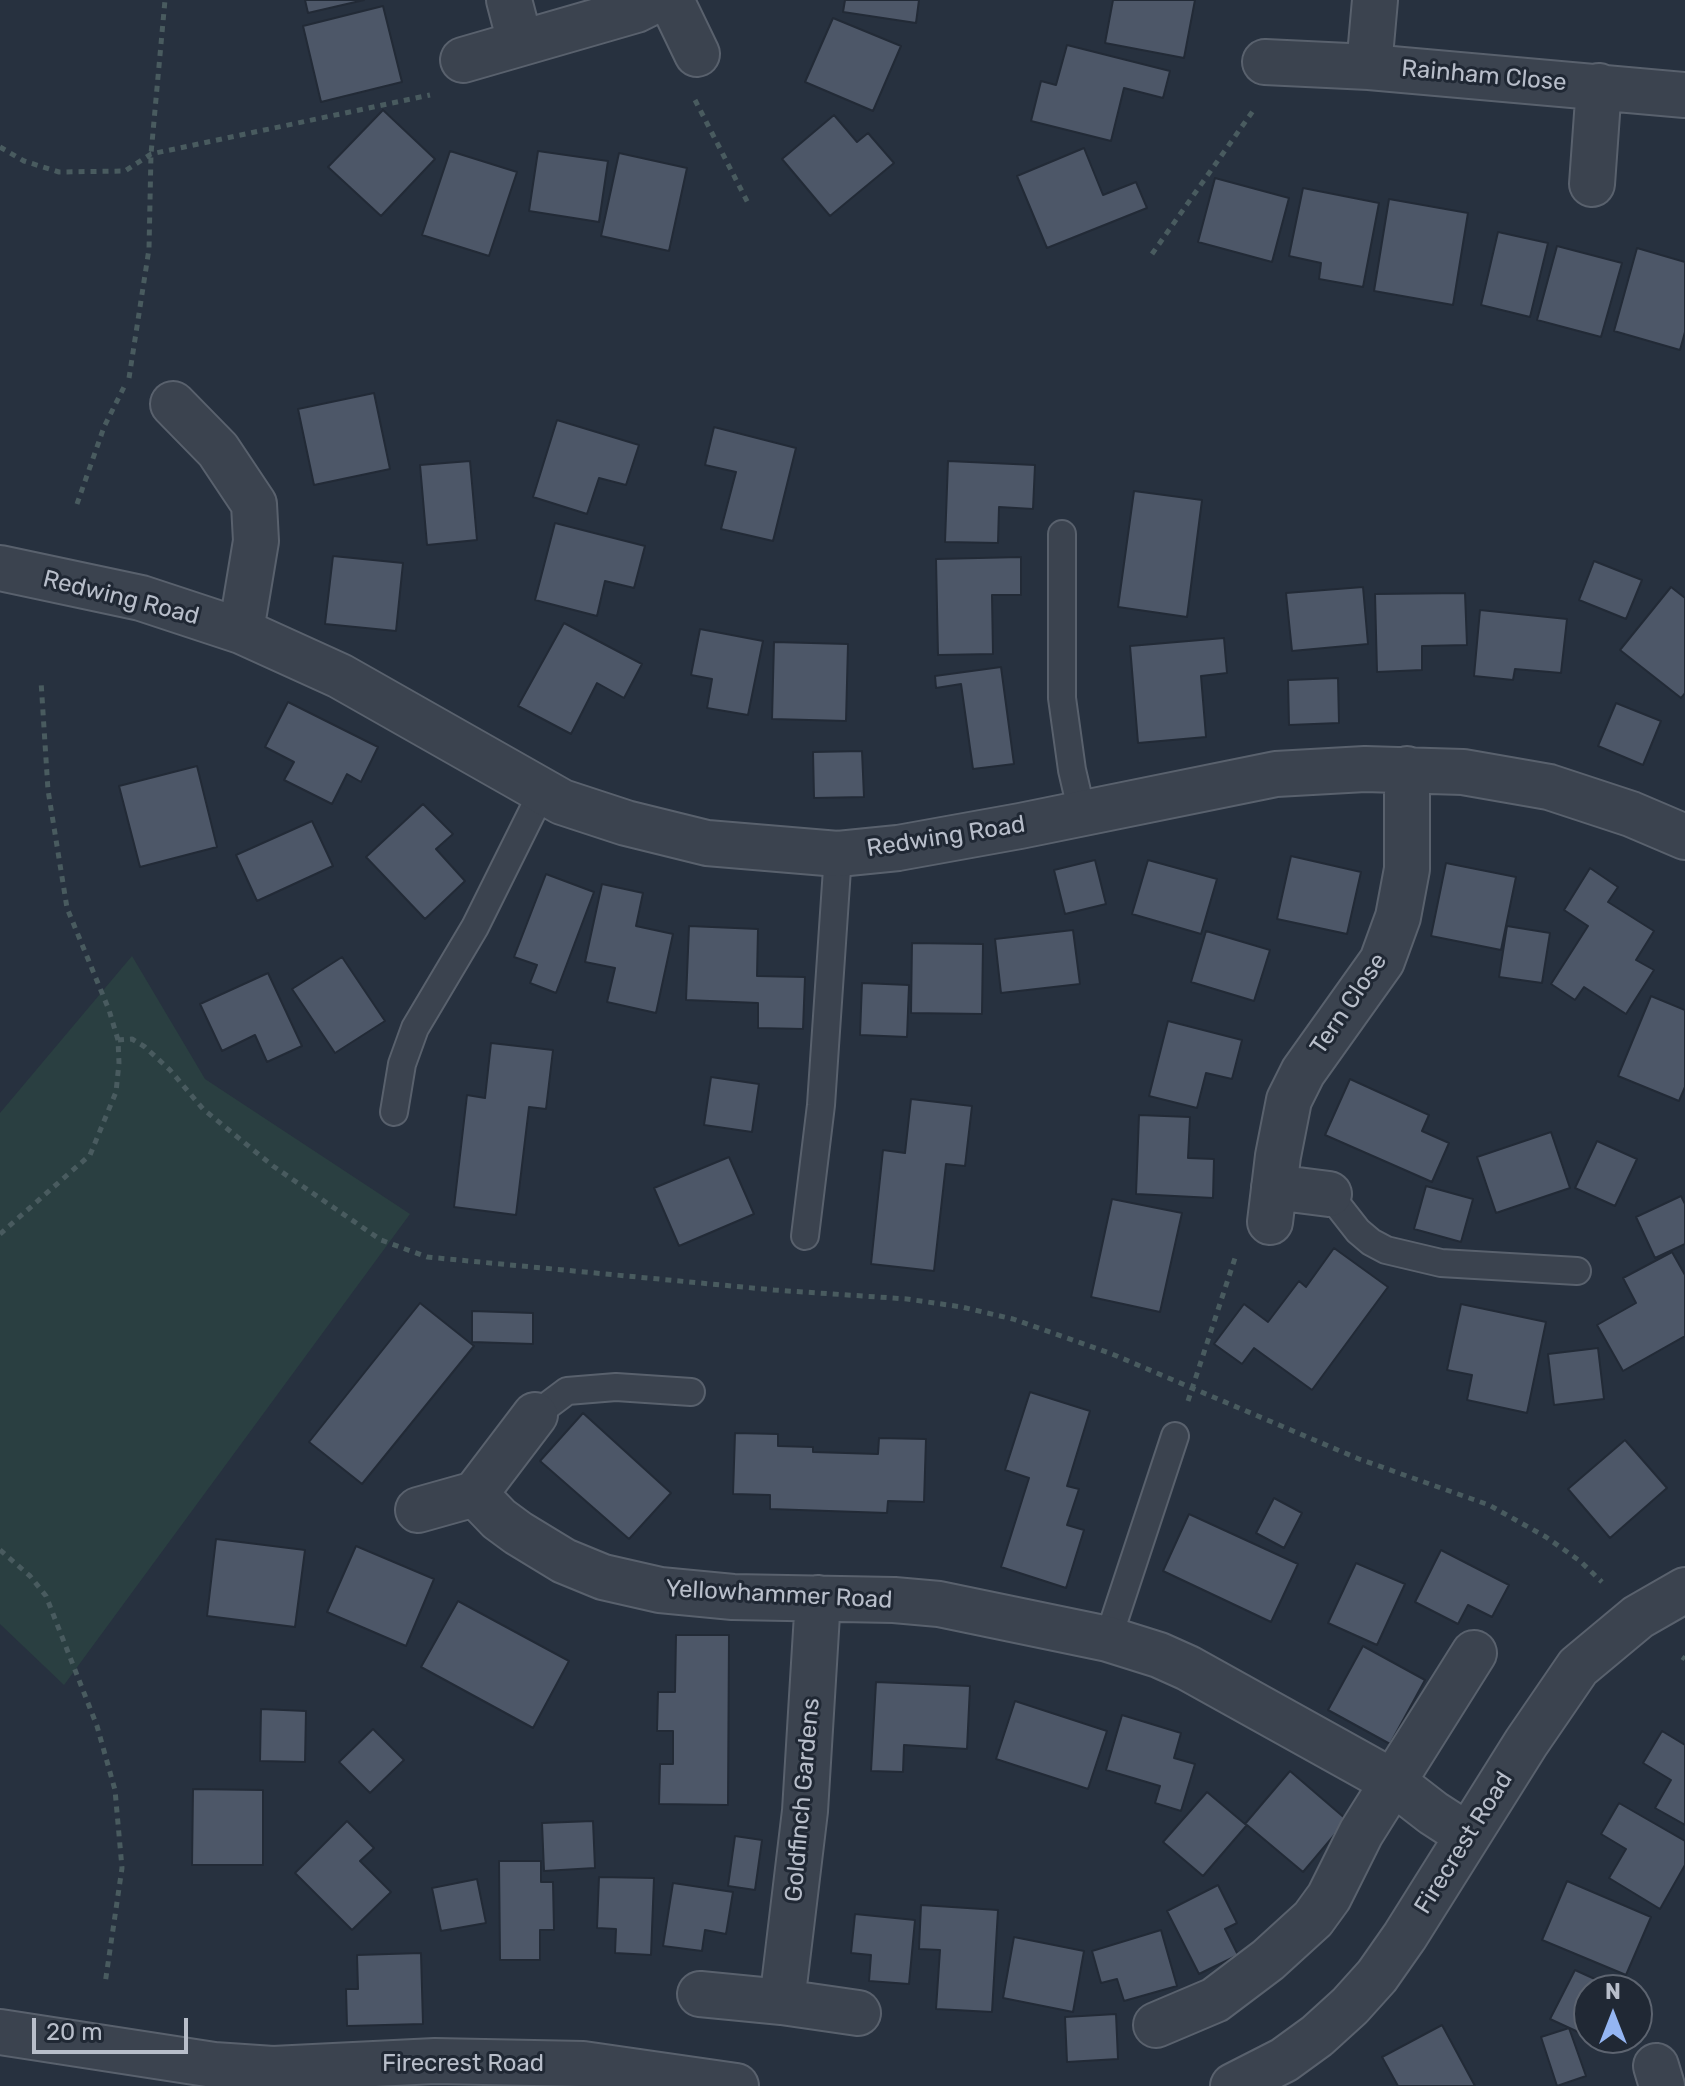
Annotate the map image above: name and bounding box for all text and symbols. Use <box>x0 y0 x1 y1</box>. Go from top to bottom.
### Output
street label: Rainham Close <box>1400 54 1568 98</box>
street label: Redwing Road <box>40 565 202 631</box>
street label: Redwing Road <box>865 810 1027 864</box>
street label: Tern Close <box>1305 948 1393 1060</box>
street label: Yellowhammer Road <box>665 1575 893 1615</box>
street label: Goldfinch Gardens <box>780 1697 826 1903</box>
street label: Firecrest Road <box>1409 1767 1519 1919</box>
north arrow <box>1573 1974 1653 2054</box>
text: N <box>1605 1978 1621 2005</box>
scale bar <box>36 2002 192 2052</box>
text: 20 m <box>46 2018 103 2046</box>
street label: Firecrest Road <box>382 2050 544 2078</box>

